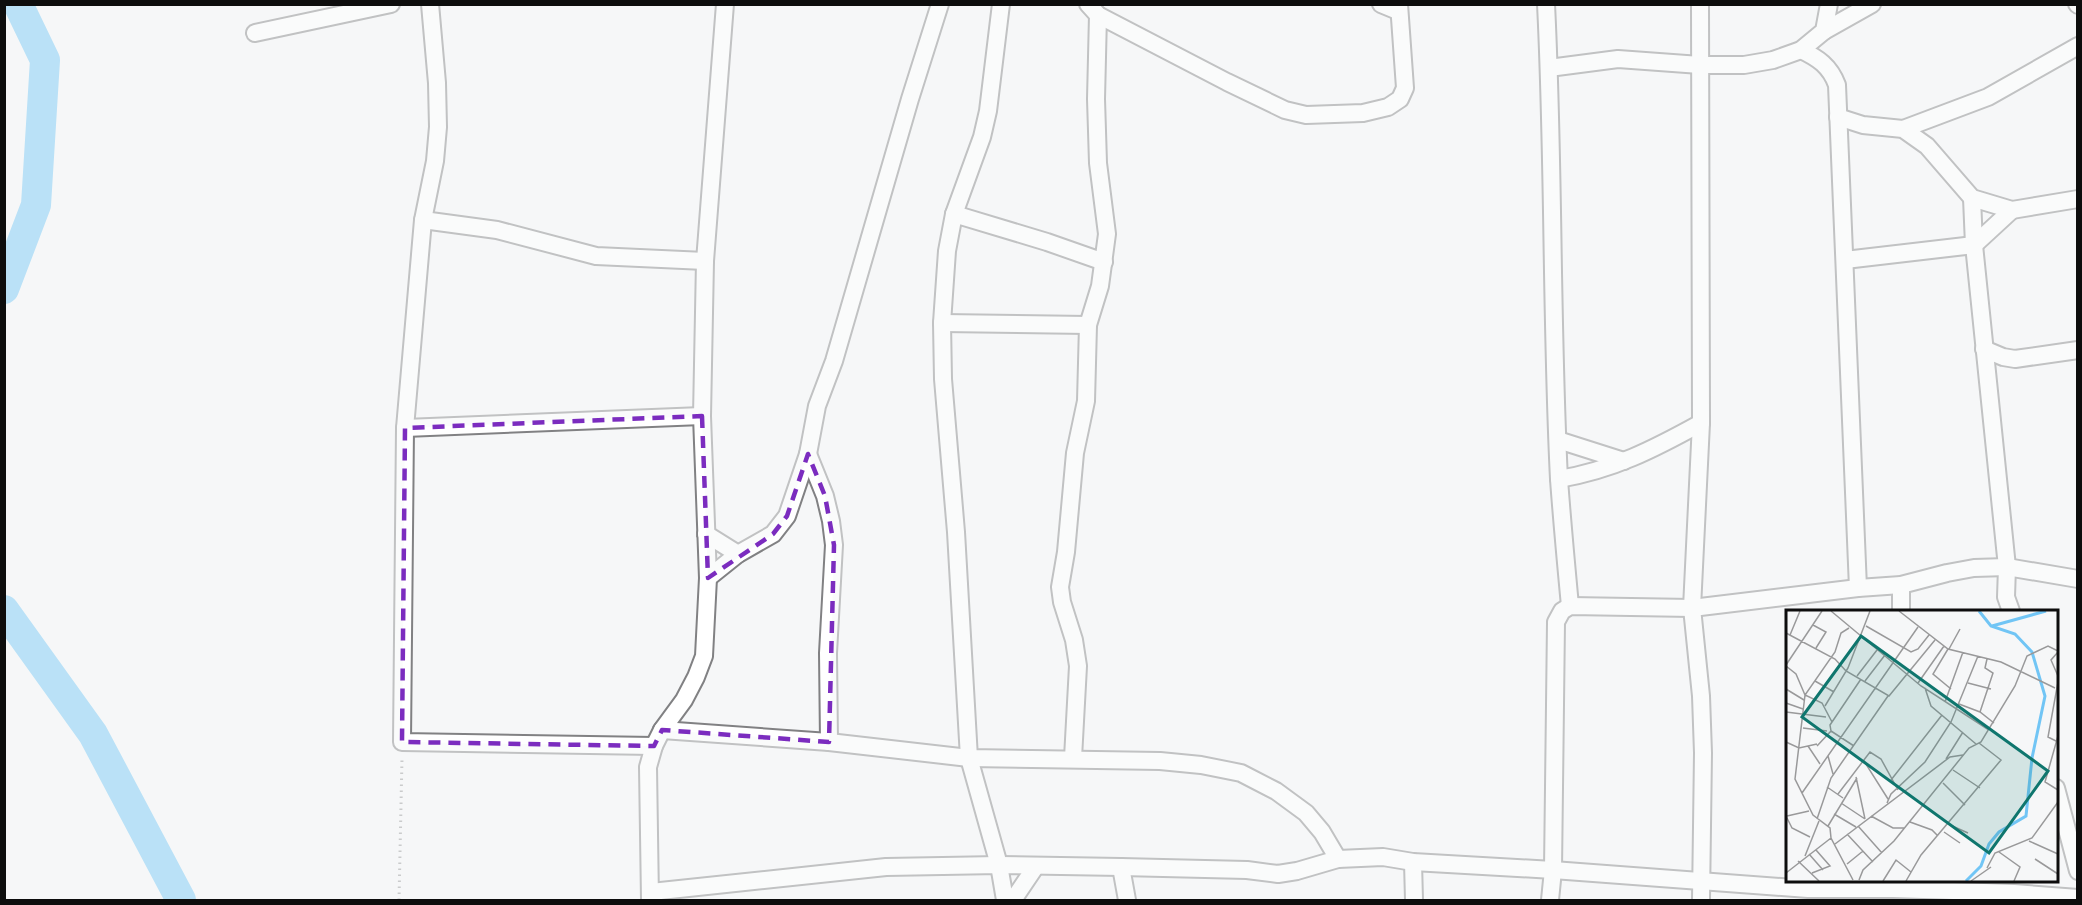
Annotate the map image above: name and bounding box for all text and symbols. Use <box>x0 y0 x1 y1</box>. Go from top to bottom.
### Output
inset map <box>1786 610 2058 881</box>

